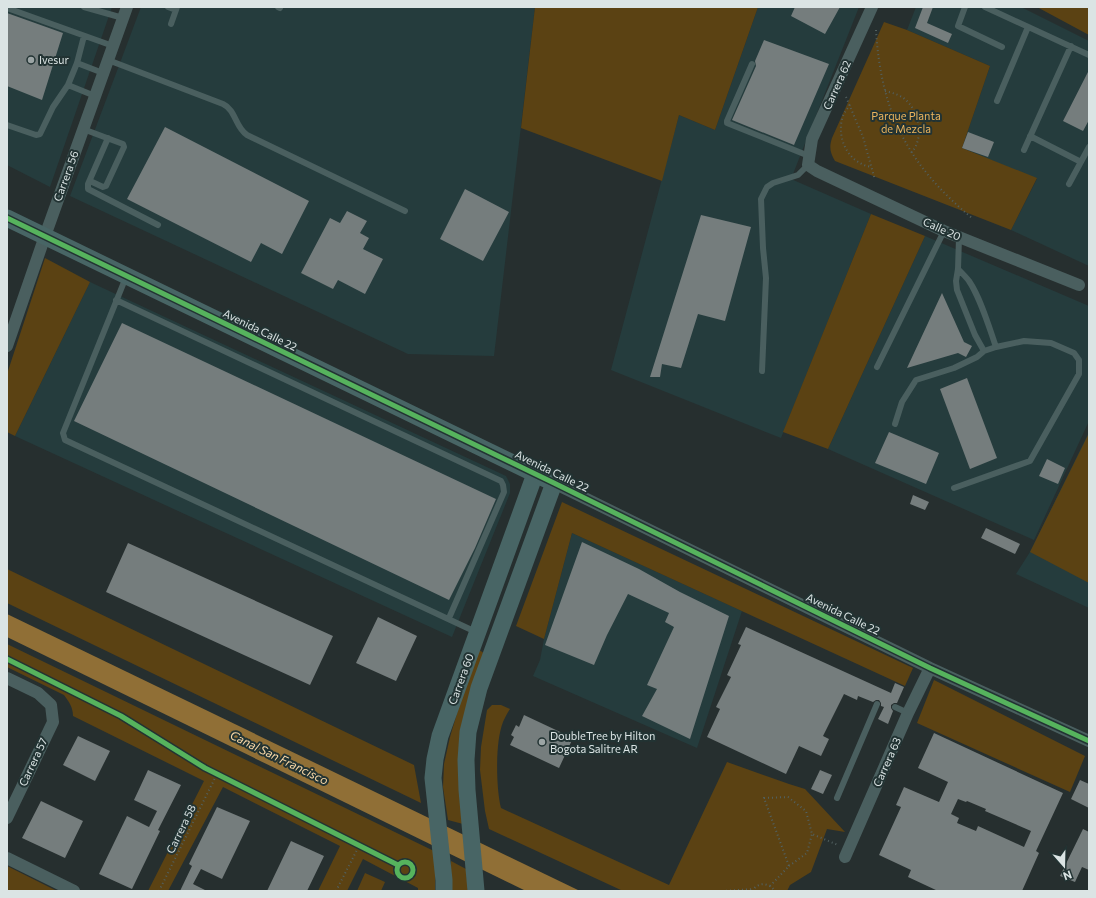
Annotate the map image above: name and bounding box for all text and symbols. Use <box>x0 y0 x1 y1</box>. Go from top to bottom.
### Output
place label: Ivesur <box>39 53 69 66</box>
marker: Ivesur <box>26 55 36 65</box>
street label: Carrera 62 <box>820 58 853 111</box>
park label: Parque Planta de Mezcla <box>871 109 941 135</box>
street label: Carrera 56 <box>50 148 81 203</box>
street label: Calle 20 <box>921 214 963 243</box>
street label: Avenida Calle 22 <box>221 306 299 353</box>
street label: Avenida Calle 22 <box>513 447 591 494</box>
street label: Avenida Calle 22 <box>804 590 882 637</box>
street label: Carrera 60 <box>445 651 476 706</box>
water label: Canal San Francisco <box>228 727 331 787</box>
place label: DoubleTree by Hilton Bogota Salitre AR <box>550 729 655 755</box>
street label: Carrera 57 <box>16 735 49 788</box>
street label: Carrera 63 <box>870 735 903 789</box>
marker: DoubleTree by Hilton Bogota Salitre AR <box>537 737 547 747</box>
street label: Carrera 58 <box>163 802 198 855</box>
north arrow <box>1044 846 1084 886</box>
text: N <box>1061 868 1074 883</box>

